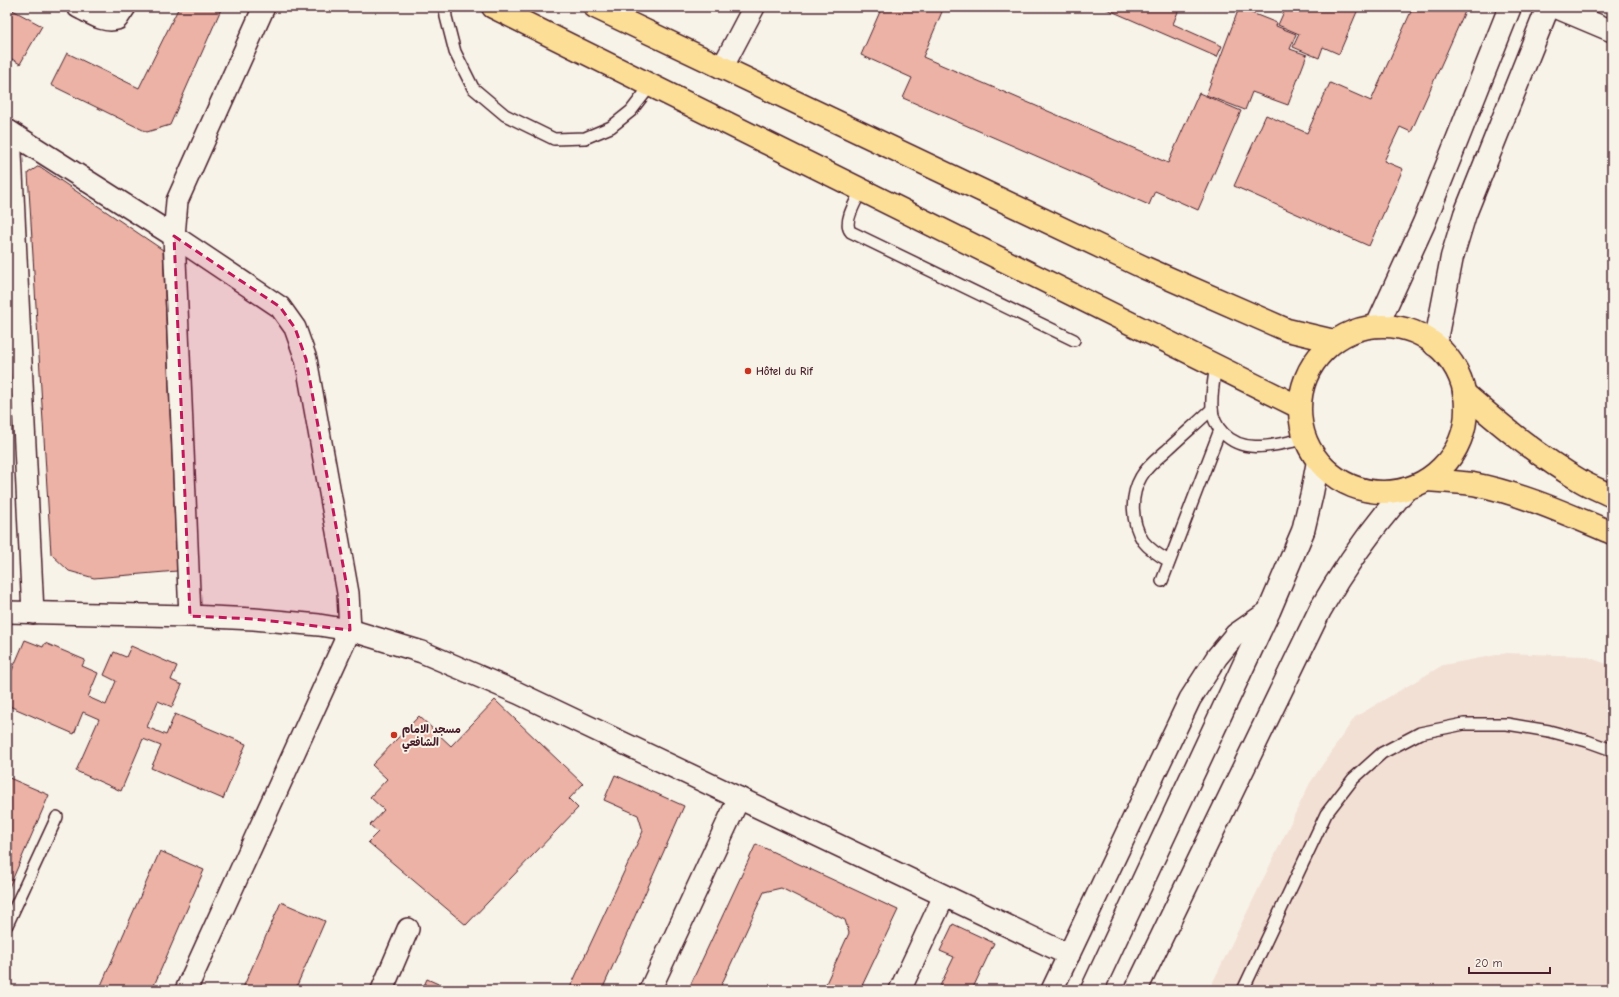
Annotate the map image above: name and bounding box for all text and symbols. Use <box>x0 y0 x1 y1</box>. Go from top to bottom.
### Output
place label: Hôtel du Rif <box>756 365 813 378</box>
marker: Hôtel du Rif <box>743 366 753 376</box>
place label: مسجد الامام الشافعي <box>402 723 461 752</box>
marker: مسجد الامام الشافعي <box>389 730 399 740</box>
scale bar <box>1469 949 1550 975</box>
text: 20 m <box>1475 956 1503 970</box>

